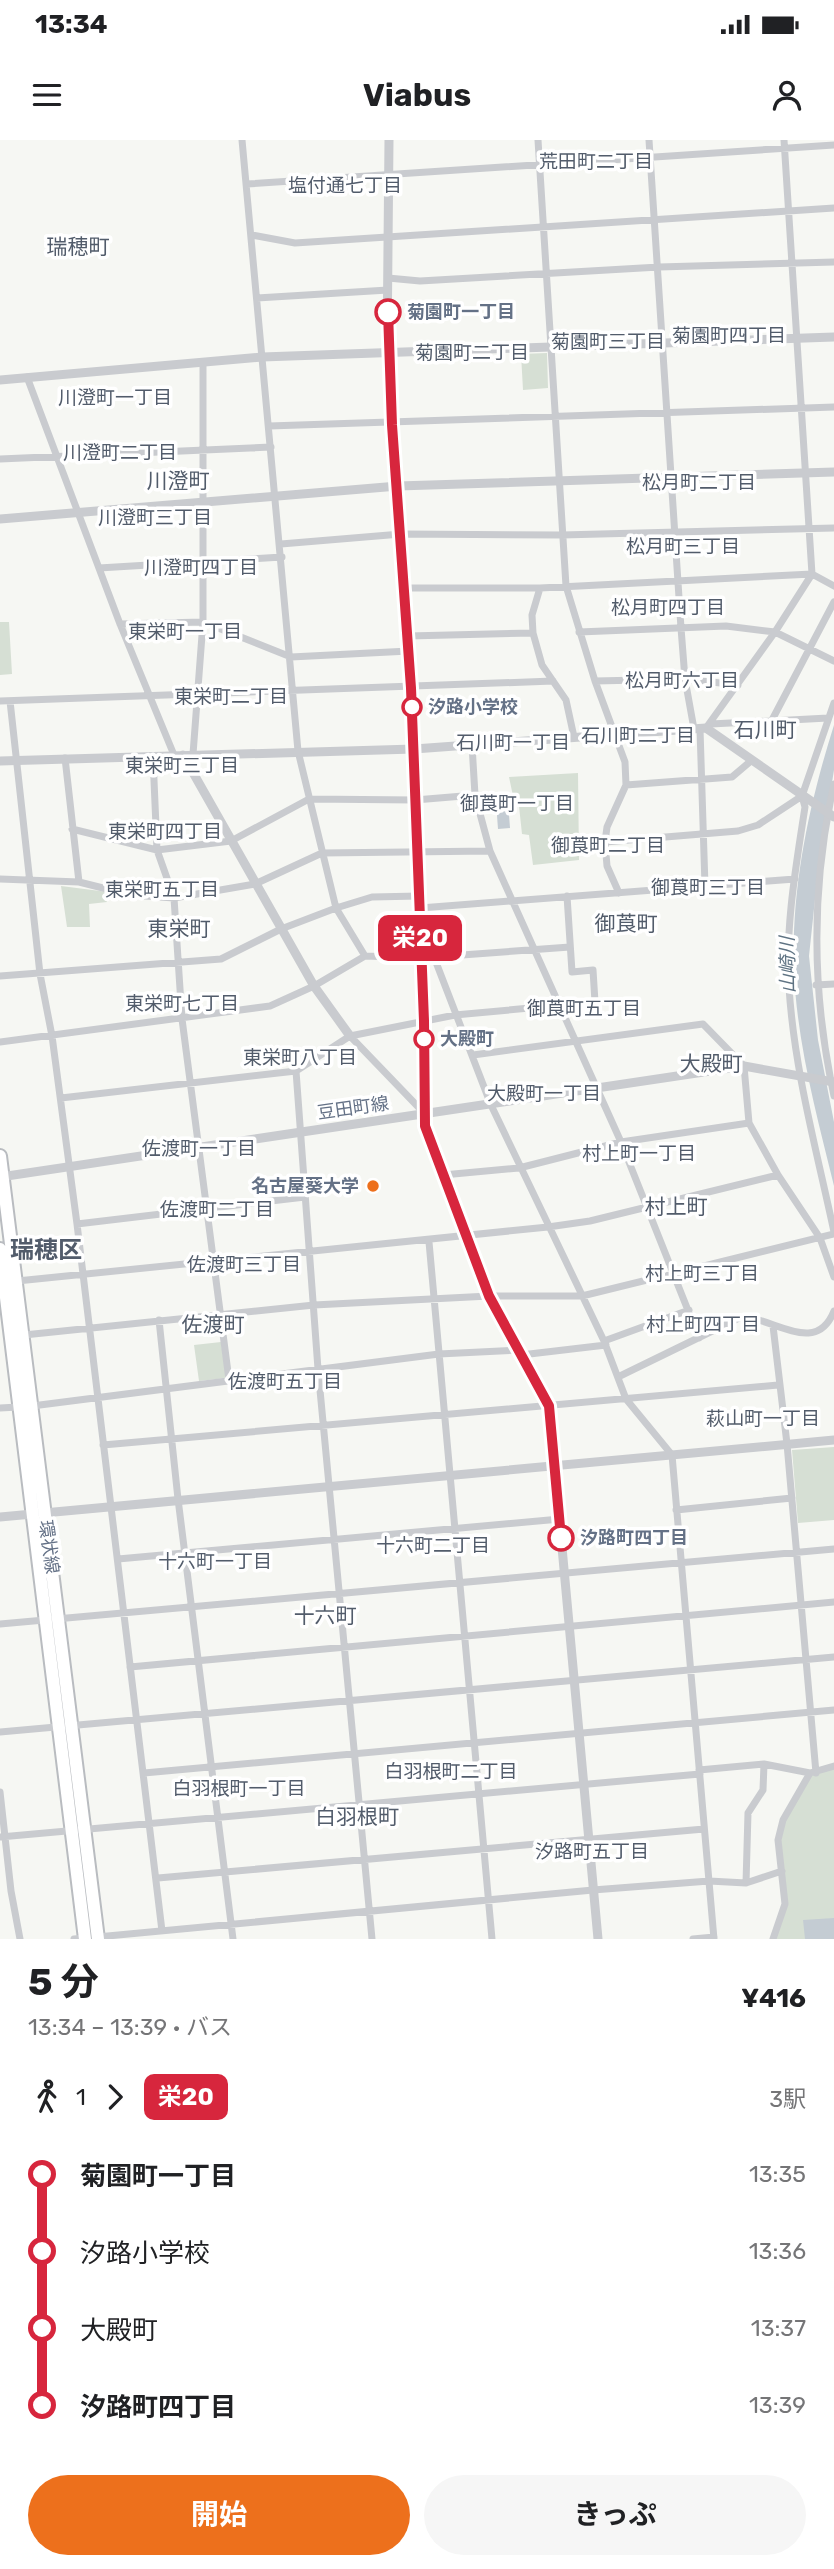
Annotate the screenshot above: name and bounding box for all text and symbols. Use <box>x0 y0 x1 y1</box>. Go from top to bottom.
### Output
text: 13:34 <box>35 9 108 40</box>
icon: menu <box>28 76 66 114</box>
text: Viabus <box>363 76 471 114</box>
icon: person <box>768 76 806 114</box>
district label: 荒田町二丁目 <box>539 150 653 173</box>
district label: 塩付通七丁目 <box>288 174 402 197</box>
district label: 瑞穂町 <box>47 234 110 259</box>
marker: 菊園町一丁目 <box>375 299 401 325</box>
place label: 菊園町一丁目 <box>407 301 515 323</box>
district label: 菊園町四丁目 <box>672 324 786 347</box>
district label: 菊園町三丁目 <box>551 330 665 353</box>
district label: 菊園町二丁目 <box>415 341 529 364</box>
district label: 川澄町一丁目 <box>58 386 172 409</box>
district label: 川澄町二丁目 <box>63 441 177 464</box>
district label: 川澄町 <box>147 468 210 493</box>
district label: 松月町二丁目 <box>642 471 756 494</box>
district label: 川澄町三丁目 <box>98 506 212 529</box>
district label: 松月町三丁目 <box>626 535 740 558</box>
district label: 川澄町四丁目 <box>144 556 258 579</box>
district label: 松月町四丁目 <box>611 596 725 619</box>
district label: 東栄町一丁目 <box>128 620 242 643</box>
district label: 松月町六丁目 <box>625 669 739 692</box>
district label: 東栄町二丁目 <box>174 685 288 708</box>
place label: 汐路小学校 <box>428 696 518 718</box>
marker: 汐路小学校 <box>402 697 422 717</box>
district label: 石川町 <box>734 717 797 742</box>
district label: 石川町二丁目 <box>581 724 695 747</box>
district label: 石川町一丁目 <box>456 731 570 754</box>
district label: 東栄町三丁目 <box>125 754 239 777</box>
district label: 御莨町一丁目 <box>460 792 574 815</box>
district label: 東栄町四丁目 <box>108 820 222 843</box>
district label: 御莨町二丁目 <box>551 834 665 857</box>
district label: 御莨町三丁目 <box>651 876 765 899</box>
district label: 東栄町五丁目 <box>105 878 219 901</box>
district label: 御莨町 <box>595 911 658 936</box>
line badge: 栄20 <box>380 915 460 961</box>
district label: 東栄町 <box>148 916 211 941</box>
text: 栄20 <box>392 924 448 952</box>
water label: 山崎川 <box>775 934 799 994</box>
district label: 東栄町七丁目 <box>125 992 239 1015</box>
district label: 御莨町五丁目 <box>527 997 641 1020</box>
place label: 大殿町 <box>440 1028 494 1050</box>
marker: 大殿町 <box>414 1029 434 1049</box>
district label: 東栄町八丁目 <box>243 1046 357 1069</box>
district label: 大殿町 <box>680 1051 743 1076</box>
district label: 大殿町一丁目 <box>487 1082 601 1105</box>
street label: 豆田町線 <box>316 1092 390 1124</box>
district label: 佐渡町一丁目 <box>142 1137 256 1160</box>
district label: 村上町一丁目 <box>582 1142 696 1165</box>
place label: 名古屋葵大学 <box>251 1175 359 1197</box>
marker: 名古屋葵大学 <box>365 1178 381 1194</box>
district label: 村上町 <box>645 1194 708 1219</box>
district label: 佐渡町二丁目 <box>160 1198 274 1221</box>
district label: 瑞穂区 <box>10 1236 82 1264</box>
district label: 佐渡町三丁目 <box>187 1253 301 1276</box>
district label: 村上町三丁目 <box>645 1262 759 1285</box>
district label: 佐渡町 <box>182 1312 245 1337</box>
district label: 村上町四丁目 <box>646 1313 760 1336</box>
district label: 佐渡町五丁目 <box>228 1370 342 1393</box>
district label: 萩山町一丁目 <box>706 1407 820 1430</box>
street label: 環状線 <box>34 1519 64 1575</box>
marker: 汐路町四丁目 <box>548 1525 574 1551</box>
place label: 汐路町四丁目 <box>580 1527 688 1549</box>
district label: 十六町二丁目 <box>376 1534 490 1557</box>
district label: 十六町一丁目 <box>158 1550 272 1573</box>
district label: 十六町 <box>294 1603 357 1628</box>
district label: 白羽根町二丁目 <box>384 1760 518 1783</box>
district label: 白羽根町一丁目 <box>172 1777 306 1800</box>
district label: 白羽根町 <box>315 1804 399 1829</box>
district label: 汐路町五丁目 <box>535 1840 649 1863</box>
text: 5 分 <box>28 1959 99 2005</box>
text: ¥416 <box>741 1983 806 2014</box>
text: 13:34 – 13:39 · バス <box>28 2013 232 2041</box>
icon: walk <box>28 2078 66 2116</box>
icon: forward <box>96 2078 134 2116</box>
text: 1 <box>76 2083 86 2111</box>
text: 栄20 <box>158 2083 214 2111</box>
text: 3駅 <box>769 2085 806 2113</box>
text: 13:35 <box>749 2160 806 2188</box>
text: 菊園町一丁目 <box>80 2161 236 2192</box>
text: 13:36 <box>749 2237 806 2265</box>
text: 汐路小学校 <box>80 2238 210 2269</box>
text: 13:37 <box>751 2314 806 2342</box>
text: 大殿町 <box>80 2315 158 2346</box>
text: 13:39 <box>749 2391 806 2419</box>
text: 汐路町四丁目 <box>80 2392 236 2423</box>
button: 開始 <box>28 2475 410 2555</box>
button: きっぷ <box>424 2475 806 2555</box>

